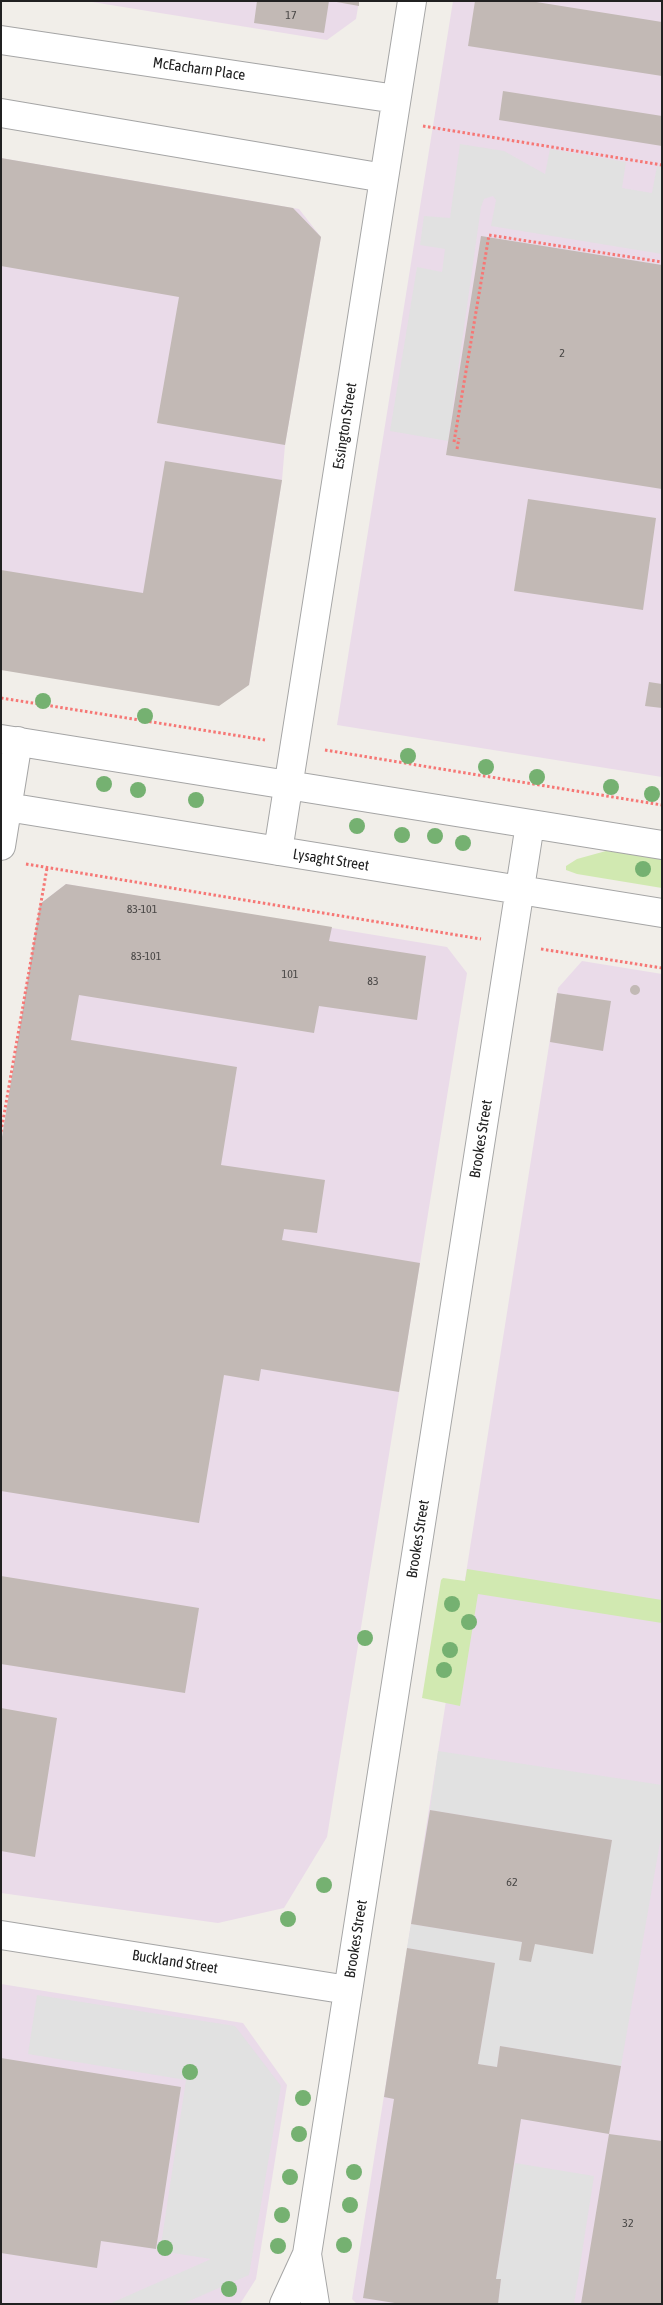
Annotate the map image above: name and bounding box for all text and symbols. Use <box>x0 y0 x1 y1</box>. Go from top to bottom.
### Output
house number: 17 <box>285 8 297 22</box>
street label: McEacharn Place <box>152 54 246 84</box>
house number: 2 <box>559 346 565 360</box>
street label: Essington Street <box>329 381 361 471</box>
street label: Lysaght Street <box>292 845 370 875</box>
house number: 83-101 <box>127 902 157 916</box>
house number: 83-101 <box>131 949 161 963</box>
house number: 101 <box>282 967 298 981</box>
house number: 83 <box>367 974 379 988</box>
street label: Brookes Street <box>466 1099 496 1179</box>
street label: Brookes Street <box>403 1499 433 1579</box>
house number: 62 <box>506 1875 518 1889</box>
street label: Brookes Street <box>341 1899 371 1979</box>
street label: Buckland Street <box>131 1946 219 1978</box>
house number: 32 <box>622 2216 634 2230</box>

